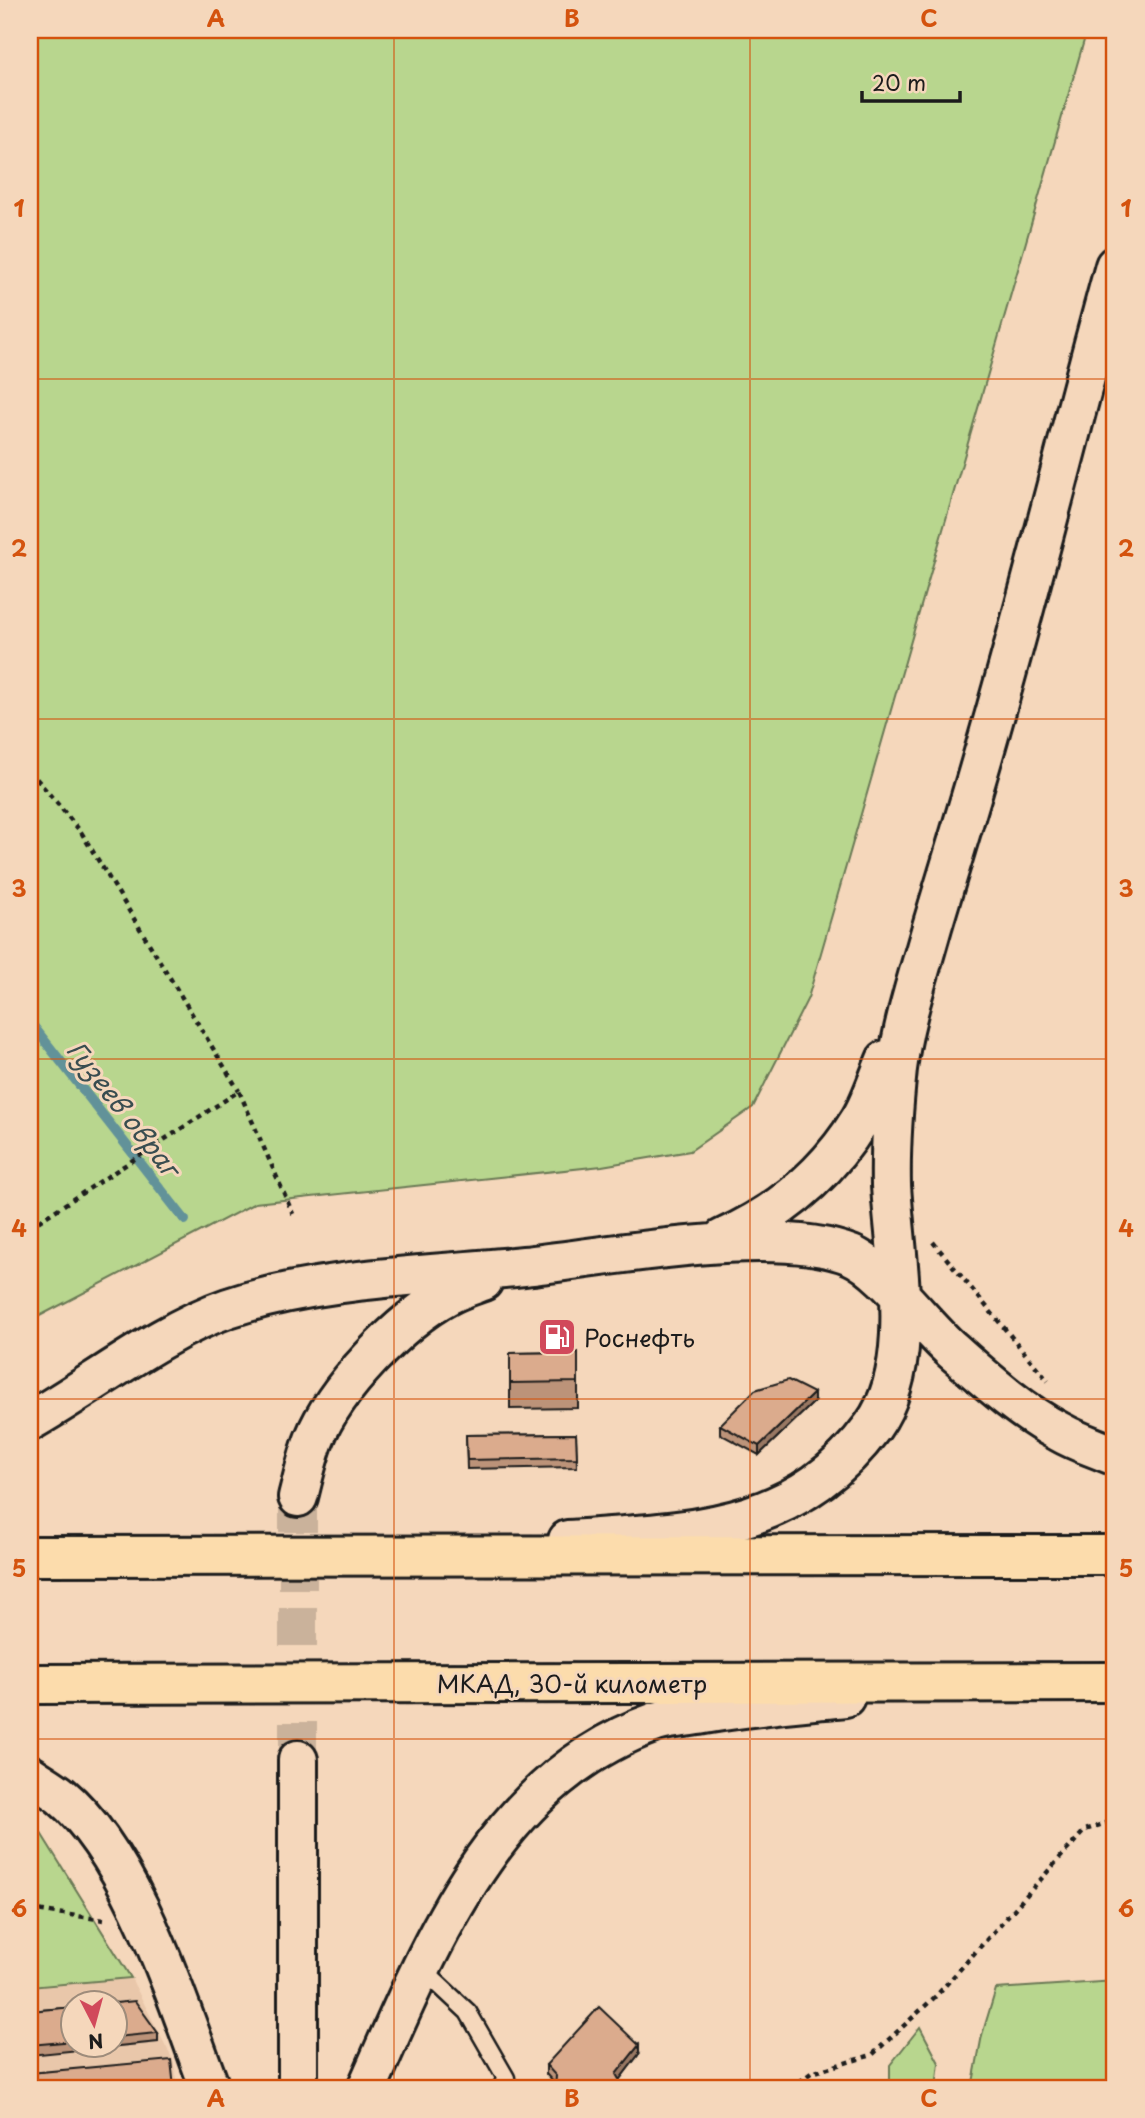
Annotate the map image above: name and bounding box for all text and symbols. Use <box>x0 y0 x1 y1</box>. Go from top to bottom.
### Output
text: A <box>207 0 225 35</box>
text: B <box>564 0 580 35</box>
text: C <box>920 0 938 35</box>
scale bar <box>862 60 960 104</box>
text: 20 m <box>872 66 926 98</box>
text: 1 <box>14 190 25 225</box>
text: 1 <box>1121 190 1132 225</box>
text: 2 <box>11 530 27 565</box>
text: 2 <box>1118 530 1134 565</box>
text: 3 <box>11 870 27 905</box>
text: 3 <box>1118 870 1134 905</box>
water label: Гузеев овраг <box>58 1032 192 1188</box>
text: 4 <box>11 1210 27 1245</box>
text: 4 <box>1118 1210 1134 1245</box>
fuel station icon: Роснефть <box>536 1316 578 1358</box>
place label: Роснефть <box>584 1319 695 1355</box>
text: 5 <box>12 1550 26 1585</box>
text: 5 <box>1119 1550 1133 1585</box>
street label: МКАД, 30-й километр <box>437 1665 707 1701</box>
text: 6 <box>11 1890 27 1925</box>
text: 6 <box>1118 1890 1134 1925</box>
north arrow <box>60 1988 130 2058</box>
text: N <box>87 2027 105 2057</box>
text: A <box>207 2080 225 2115</box>
text: B <box>564 2080 580 2115</box>
text: C <box>920 2080 938 2115</box>

